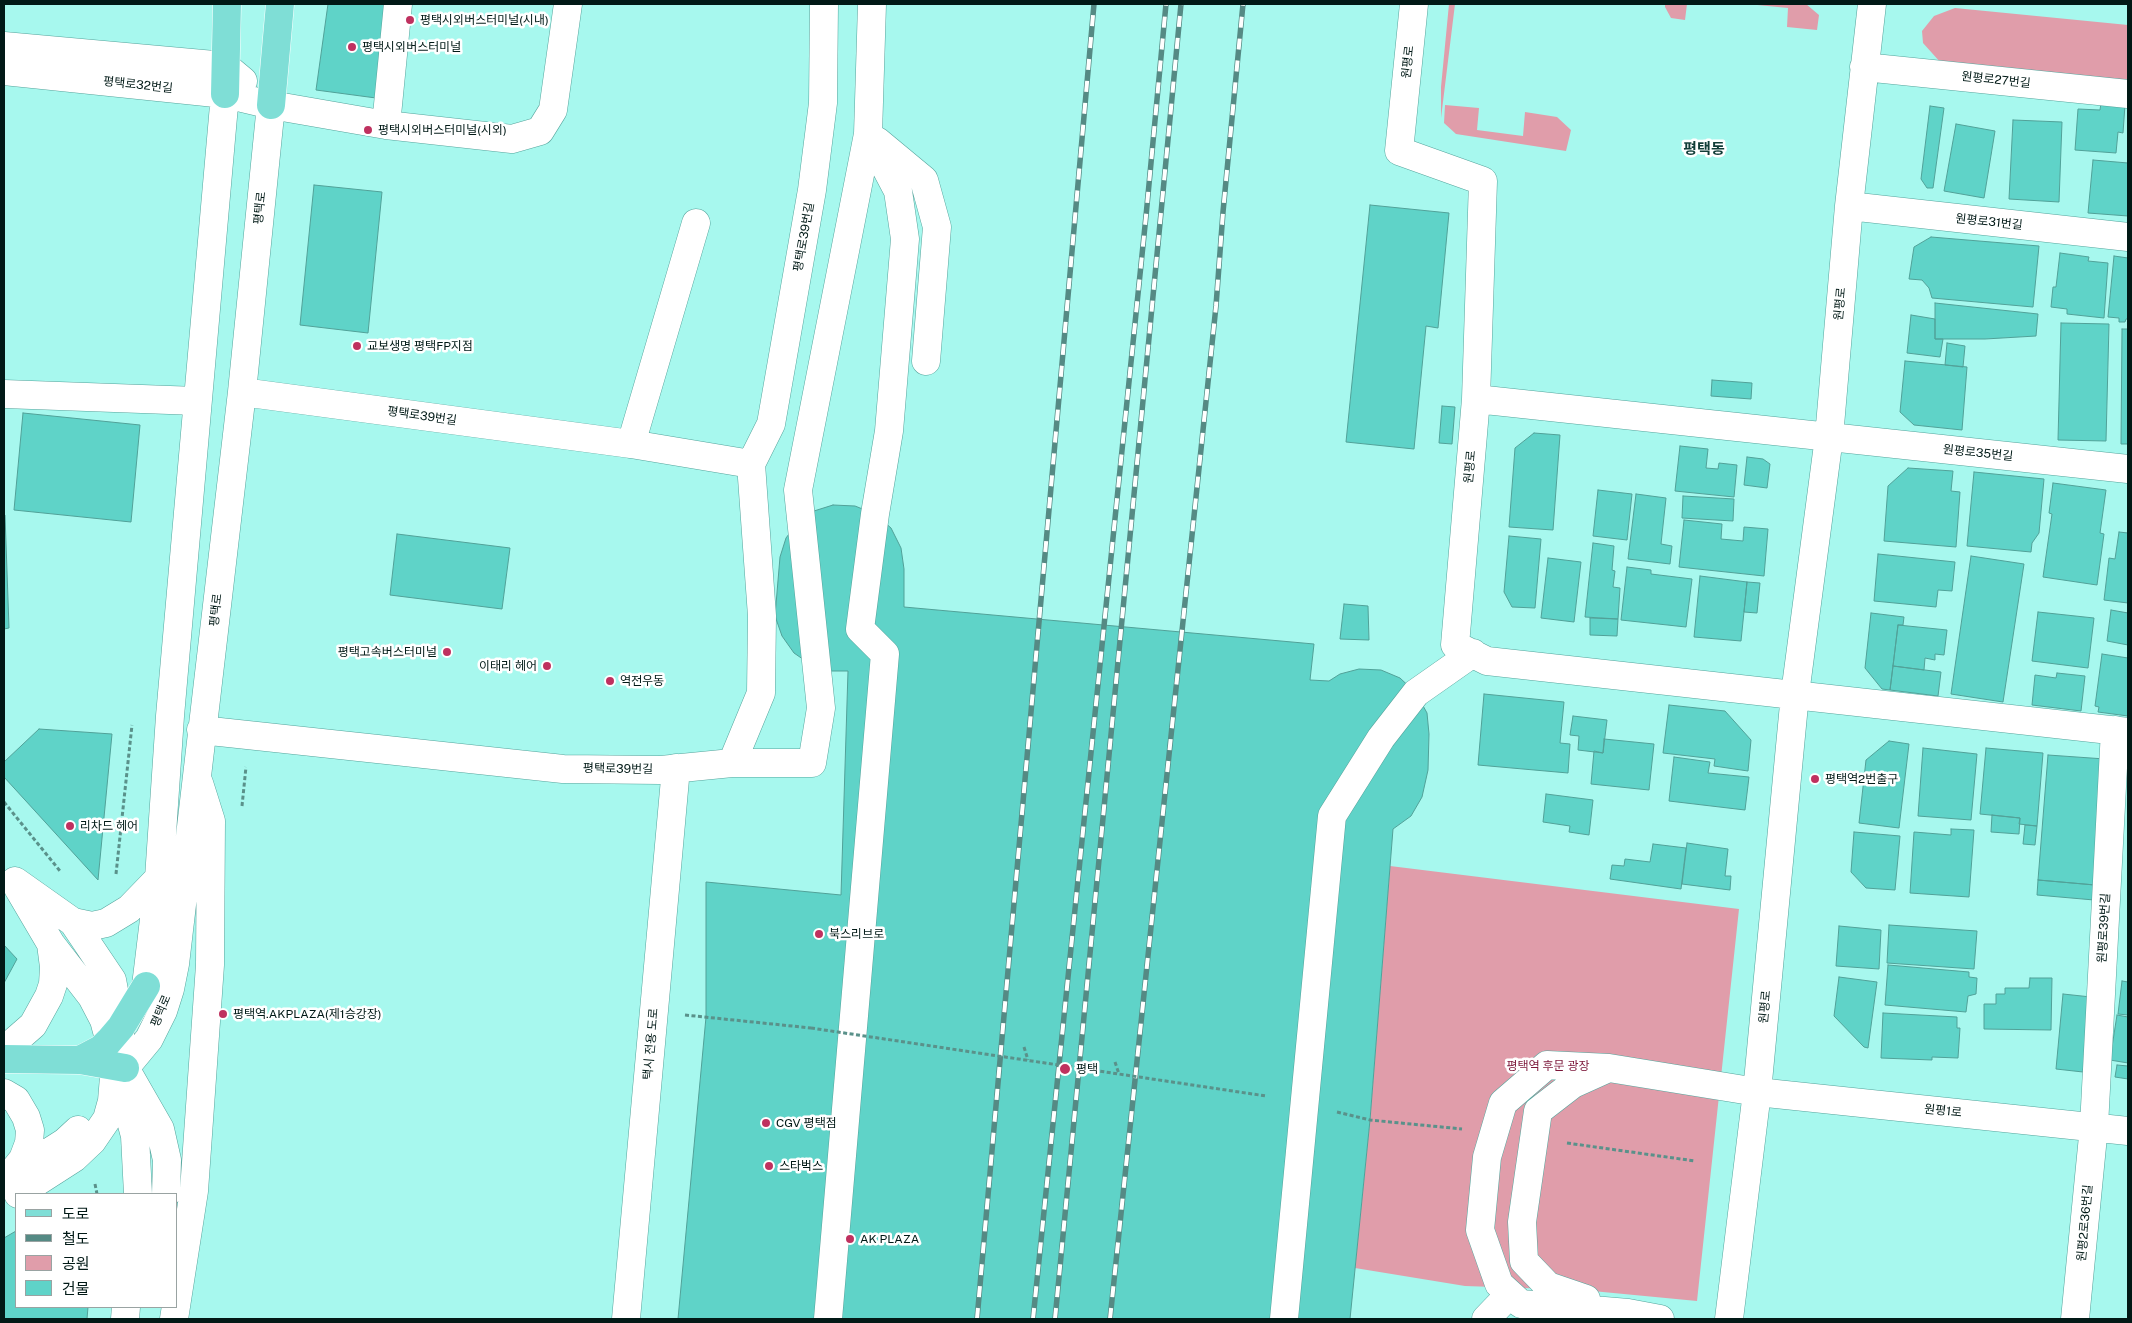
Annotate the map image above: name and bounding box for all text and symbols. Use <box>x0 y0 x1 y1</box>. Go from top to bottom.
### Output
place label: 평택시외버스터미널(시내) <box>420 13 549 27</box>
marker: 평택시외버스터미널(시내) <box>404 14 416 26</box>
place label: 평택시외버스터미널 <box>362 40 461 54</box>
marker: 평택시외버스터미널 <box>346 41 358 53</box>
street label: 원평로 <box>1399 45 1417 79</box>
street label: 원평로27번길 <box>1961 69 2031 91</box>
street label: 평택로32번길 <box>102 74 174 96</box>
place label: 평택시외버스터미널(시외) <box>378 123 507 137</box>
marker: 평택시외버스터미널(시외) <box>362 124 374 136</box>
district label: 평택동 <box>1683 140 1725 158</box>
street label: 평택로 <box>251 191 269 225</box>
street label: 평택로39번길 <box>791 201 817 273</box>
street label: 원평로31번길 <box>1955 211 2023 233</box>
street label: 원평로 <box>1831 287 1849 321</box>
place label: 교보생명 평택FP지점 <box>367 339 473 353</box>
marker: 교보생명 평택FP지점 <box>351 340 363 352</box>
street label: 평택로39번길 <box>386 404 458 428</box>
street label: 원평로35번길 <box>1942 442 2014 464</box>
street label: 원평로 <box>1461 450 1479 484</box>
street label: 평택로 <box>207 593 225 627</box>
place label: 평택고속버스터미널 <box>338 645 437 659</box>
marker: 평택고속버스터미널 <box>441 646 453 658</box>
place label: 이태리 헤어 <box>479 659 537 673</box>
marker: 이태리 헤어 <box>541 660 553 672</box>
place label: 역전우동 <box>620 674 664 688</box>
marker: 역전우동 <box>604 675 616 687</box>
street label: 평택로39번길 <box>583 761 653 777</box>
place label: 평택역2번출구 <box>1825 772 1898 786</box>
marker: 평택역2번출구 <box>1809 773 1821 785</box>
place label: 리차드 헤어 <box>80 819 138 833</box>
marker: 리차드 헤어 <box>64 820 76 832</box>
street label: 원평로39번길 <box>2095 893 2113 963</box>
place label: 북스리브로 <box>829 927 884 941</box>
marker: 북스리브로 <box>813 928 825 940</box>
street label: 원평로 <box>1756 990 1774 1024</box>
street label: 평택로 <box>148 993 174 1029</box>
place label: 평택역.AKPLAZA(제1승강장) <box>233 1007 381 1021</box>
street label: 택시 전용 도로 <box>641 1007 661 1081</box>
marker: 평택역.AKPLAZA(제1승강장) <box>217 1008 229 1020</box>
park label: 평택역 후문 광장 <box>1506 1059 1590 1073</box>
marker: 평택 <box>1058 1062 1072 1076</box>
place label: 평택 <box>1076 1062 1098 1076</box>
street label: 원평1로 <box>1923 1102 1963 1120</box>
place label: CGV 평택점 <box>776 1116 837 1130</box>
marker: CGV 평택점 <box>760 1117 772 1129</box>
place label: 스타벅스 <box>779 1159 823 1173</box>
marker: 스타벅스 <box>763 1160 775 1172</box>
street label: 원평2로36번길 <box>2074 1184 2096 1262</box>
legend <box>15 1193 178 1308</box>
text: 도로 <box>62 1205 90 1222</box>
text: 철도 <box>62 1230 90 1247</box>
place label: AK PLAZA <box>860 1232 919 1246</box>
marker: AK PLAZA <box>844 1233 856 1245</box>
text: 공원 <box>62 1255 90 1272</box>
text: 건물 <box>62 1280 90 1297</box>

